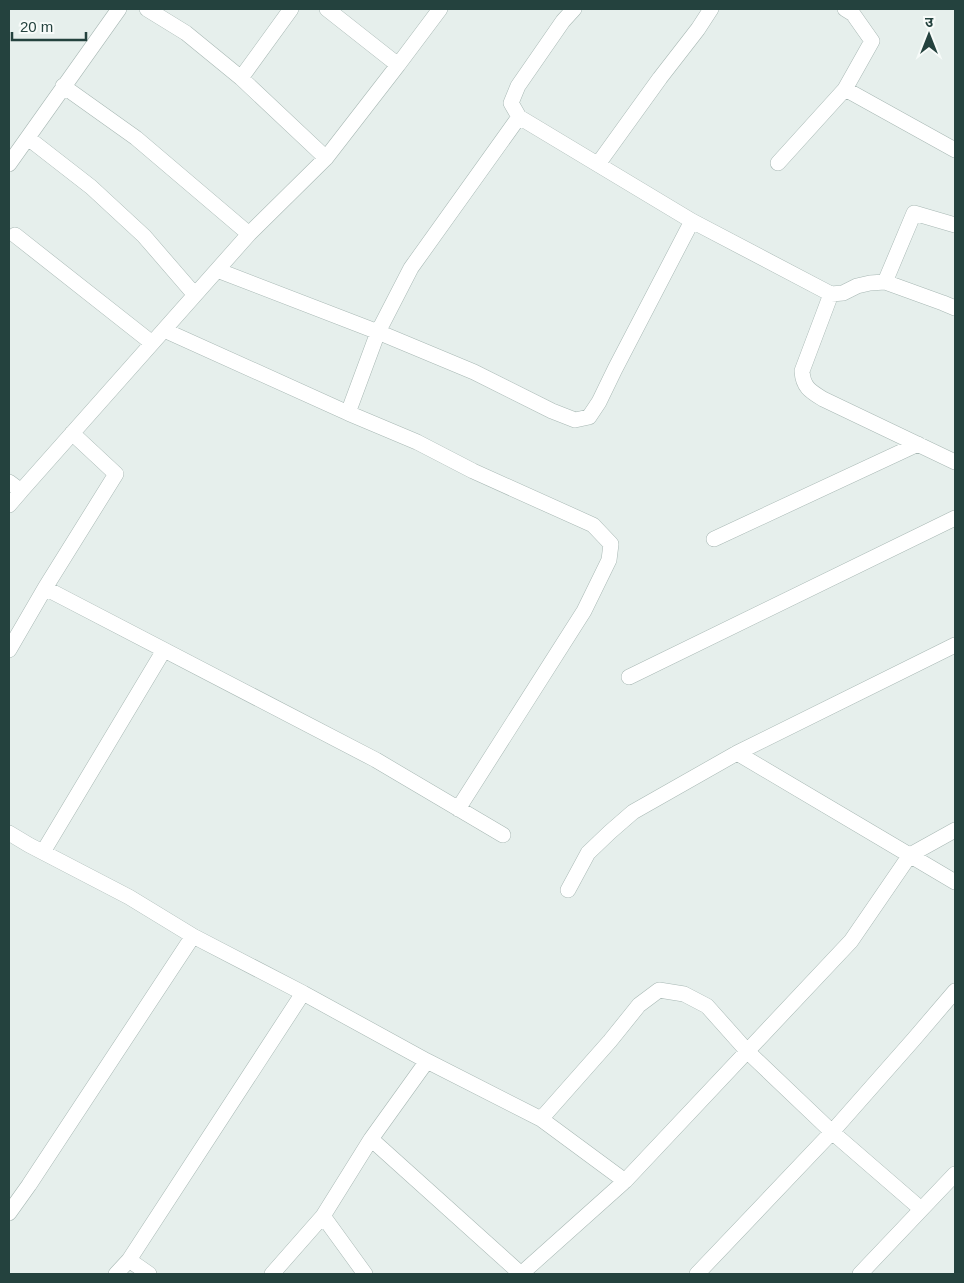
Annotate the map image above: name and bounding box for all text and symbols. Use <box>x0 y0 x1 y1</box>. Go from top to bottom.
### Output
scale bar <box>12 10 86 42</box>
north arrow <box>904 10 954 60</box>
text: उ <box>925 14 934 30</box>
text: 20 m <box>20 18 53 35</box>

